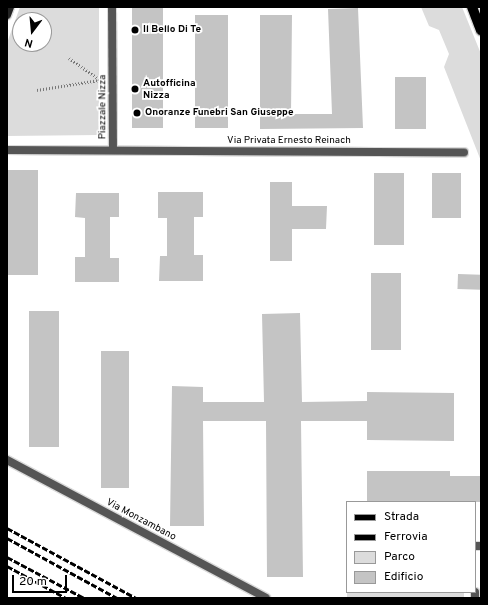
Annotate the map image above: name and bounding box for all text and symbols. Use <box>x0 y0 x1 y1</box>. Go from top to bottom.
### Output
north arrow <box>12 12 52 52</box>
place label: Il Bello Di Te <box>143 24 201 36</box>
marker: Il Bello Di Te <box>130 25 140 35</box>
text: N <box>23 35 35 50</box>
street label: Piazzale Nizza <box>97 75 109 139</box>
place label: Autofficina Nizza <box>143 77 196 100</box>
marker: Autofficina Nizza <box>130 84 140 94</box>
place label: Onoranze Funebri San Giuseppe <box>145 107 294 119</box>
marker: Onoranze Funebri San Giuseppe <box>132 108 142 118</box>
street label: Via Privata Ernesto Reinach <box>227 135 351 147</box>
street label: Via Monzambano <box>104 497 178 543</box>
legend <box>346 501 476 593</box>
text: Strada <box>384 509 419 525</box>
text: Ferrovia <box>384 529 427 545</box>
text: Parco <box>384 549 415 565</box>
scale bar <box>14 567 69 593</box>
text: Edificio <box>384 569 423 585</box>
text: 20 m <box>19 574 47 590</box>

